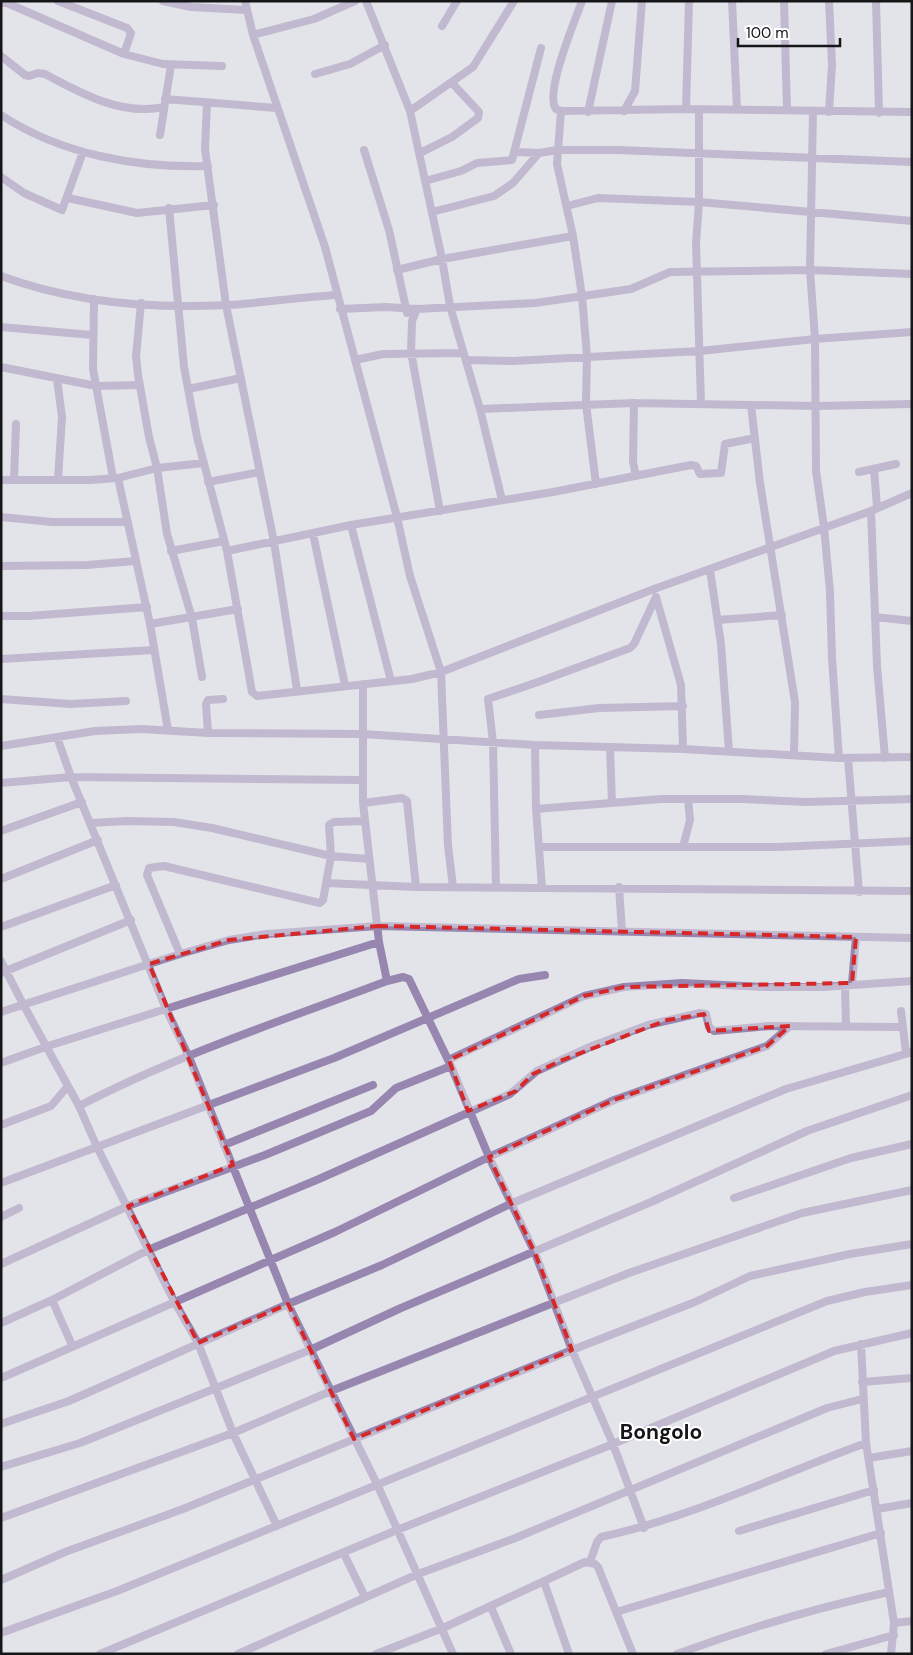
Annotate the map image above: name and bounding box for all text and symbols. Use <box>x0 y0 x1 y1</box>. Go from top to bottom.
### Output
scale bar <box>738 15 840 47</box>
text: 100 m <box>746 23 789 43</box>
district label: Bongolo <box>620 1418 702 1446</box>

